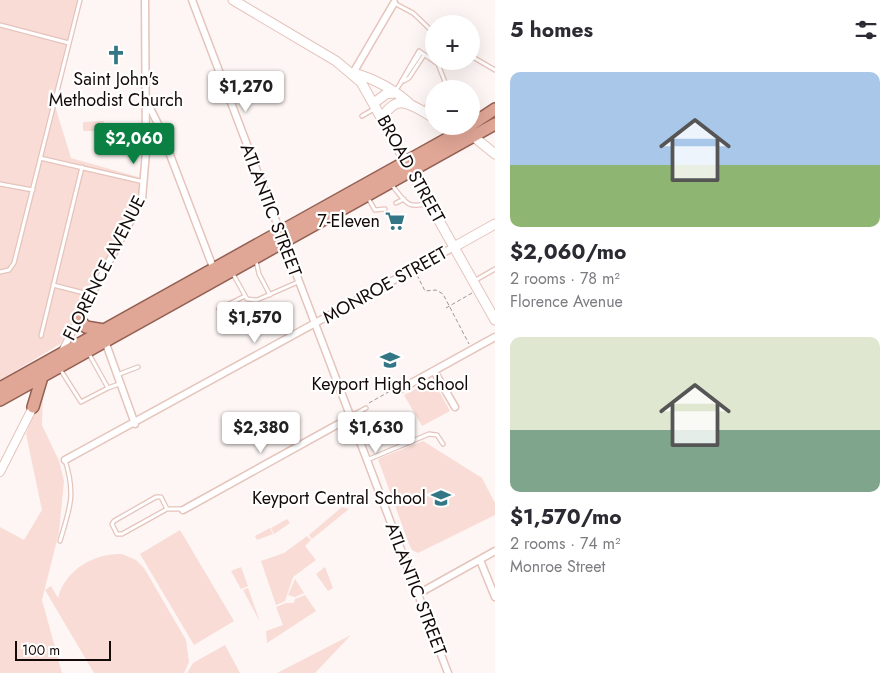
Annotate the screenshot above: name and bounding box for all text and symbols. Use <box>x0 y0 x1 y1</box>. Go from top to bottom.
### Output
map controls <box>425 15 480 135</box>
button: + <box>425 15 480 70</box>
text: 5 homes <box>510 15 593 45</box>
icon: filters <box>852 16 880 44</box>
church icon: Saint John's Methodist Church <box>105 44 127 66</box>
place label: Saint John's Methodist Church <box>49 66 183 113</box>
pin: $1,270 <box>205 70 287 113</box>
text: $1,270 <box>219 75 273 98</box>
button: − <box>425 80 480 135</box>
icon: home <box>650 105 740 195</box>
street label: BROAD STREET <box>371 110 452 228</box>
pin: $2,060 <box>93 122 175 165</box>
text: $2,060 <box>105 127 163 150</box>
street label: ATLANTIC STREET <box>234 140 309 281</box>
street label: FLORENCE AVENUE <box>56 191 152 345</box>
place label: 7-Eleven <box>317 208 380 234</box>
supermarket icon: 7-Eleven <box>384 210 406 232</box>
text: $2,060/mo <box>510 237 626 267</box>
street label: MONROE STREET <box>318 240 453 330</box>
text: 2 rooms · 78 m² <box>510 267 620 290</box>
text: Florence Avenue <box>510 290 623 313</box>
pin: $1,570 <box>214 302 296 344</box>
text: $1,570 <box>228 306 282 329</box>
school or university icon: Keyport High School <box>379 349 401 371</box>
icon: home <box>650 370 740 460</box>
place label: Keyport High School <box>312 371 468 397</box>
pin: $2,380 <box>220 412 302 454</box>
pin: $1,630 <box>335 412 417 454</box>
text: $2,380 <box>233 416 289 439</box>
text: $1,630 <box>349 416 403 439</box>
place label: Keyport Central School <box>252 485 426 511</box>
school or university icon: Keyport Central School <box>430 487 452 509</box>
text: $1,570/mo <box>510 502 622 532</box>
street label: ATLANTIC STREET <box>379 519 454 660</box>
text: 2 rooms · 74 m² <box>510 532 621 555</box>
text: Monroe Street <box>510 555 605 578</box>
scale bar <box>15 638 111 661</box>
text: 100 m <box>22 640 60 660</box>

